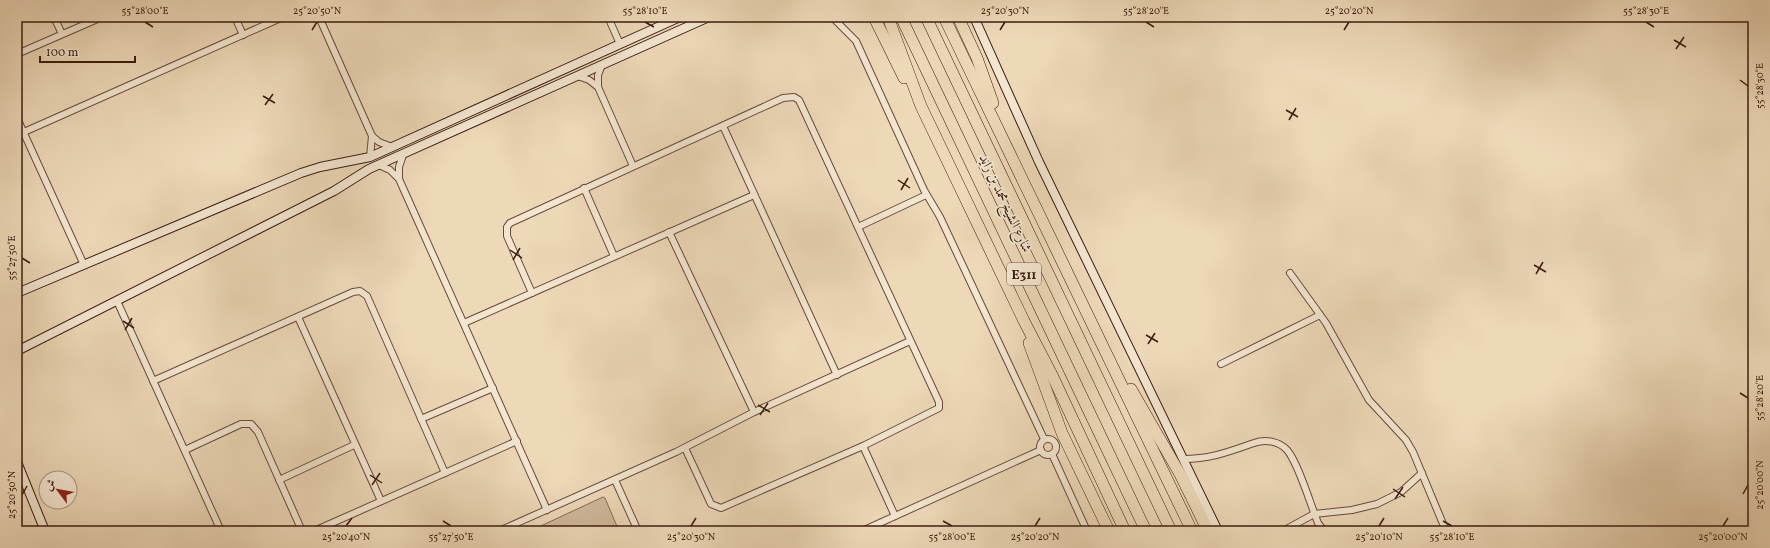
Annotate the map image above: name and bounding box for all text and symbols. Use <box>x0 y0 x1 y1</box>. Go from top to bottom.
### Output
text: 55°28'00"E <box>122 4 168 18</box>
text: 25°20'50"N <box>293 4 342 18</box>
text: 55°28'10"E <box>623 4 667 18</box>
text: 25°20'30"N <box>981 4 1030 18</box>
text: 55°28'20"E <box>1123 4 1169 18</box>
text: 25°20'20"N <box>1325 4 1374 18</box>
text: 55°28'30"E <box>1623 4 1669 18</box>
scale bar <box>40 38 135 64</box>
text: 100 m <box>46 45 79 61</box>
text: 55°28'30"E <box>1753 63 1767 109</box>
street label: شارع الشيخ محمد بن زايد <box>972 151 1036 257</box>
text: 55°27'50"E <box>5 235 19 281</box>
road number: E311 <box>1007 263 1041 285</box>
text: 55°28'20"E <box>1753 375 1767 421</box>
text: 25°20'00"N <box>1753 460 1767 510</box>
text: 25°20'50"N <box>5 470 19 519</box>
north arrow <box>38 470 78 510</box>
text: ش <box>42 477 60 494</box>
text: 25°20'40"N <box>322 530 371 544</box>
text: 55°27'50"E <box>428 530 474 544</box>
text: 25°20'30"N <box>667 530 716 544</box>
text: 55°28'00"E <box>929 530 975 544</box>
text: 25°20'20"N <box>1011 530 1060 544</box>
text: 25°20'10"N <box>1355 530 1403 544</box>
text: 55°28'10"E <box>1430 530 1474 544</box>
text: 25°20'00"N <box>1698 530 1748 544</box>

